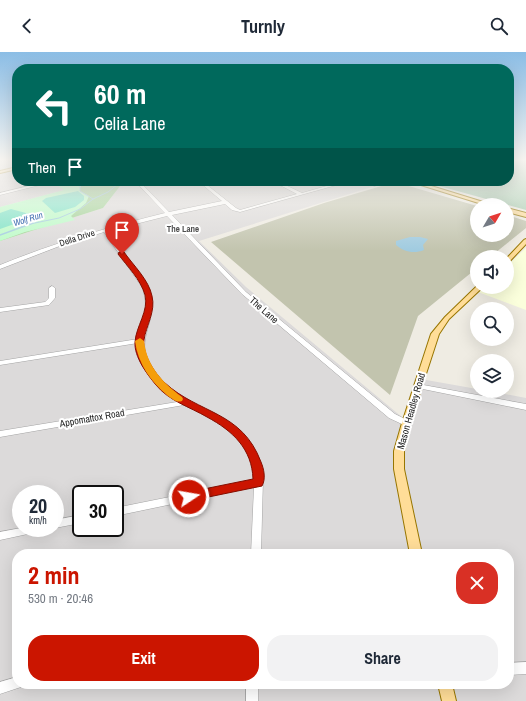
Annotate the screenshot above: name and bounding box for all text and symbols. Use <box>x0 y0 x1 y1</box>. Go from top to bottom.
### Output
text: Turnly <box>241 14 285 39</box>
icon: back <box>16 15 38 37</box>
icon: search <box>488 15 510 37</box>
text: 60 m <box>94 75 146 113</box>
icon: left <box>28 80 80 132</box>
text: Celia Lane <box>94 111 165 136</box>
icon: arrive <box>64 156 86 178</box>
text: Then <box>28 157 56 178</box>
north arrow <box>470 198 514 242</box>
map controls <box>470 198 514 398</box>
water label: Wolf Run <box>12 209 44 229</box>
pin <box>105 213 139 254</box>
icon: arrive <box>111 219 133 241</box>
district label: The Lane <box>167 223 199 235</box>
street label: Della Drive <box>58 227 96 249</box>
button: sound <box>470 250 514 294</box>
street label: The Lane <box>247 294 282 327</box>
button: search <box>470 302 514 346</box>
button: layers <box>470 354 514 398</box>
street label: Mason Headley Road <box>394 371 428 451</box>
street label: Appomattox Road <box>58 406 125 430</box>
position arrow <box>168 476 210 518</box>
speed limit sign: 30 <box>72 485 124 537</box>
text: 20 <box>29 492 47 519</box>
text: km/h <box>29 514 47 527</box>
text: 2 min <box>28 559 79 591</box>
button: close <box>456 562 498 604</box>
text: 530 m · 20:46 <box>28 590 93 607</box>
button: Exit <box>28 635 259 681</box>
button: Share <box>267 635 498 681</box>

